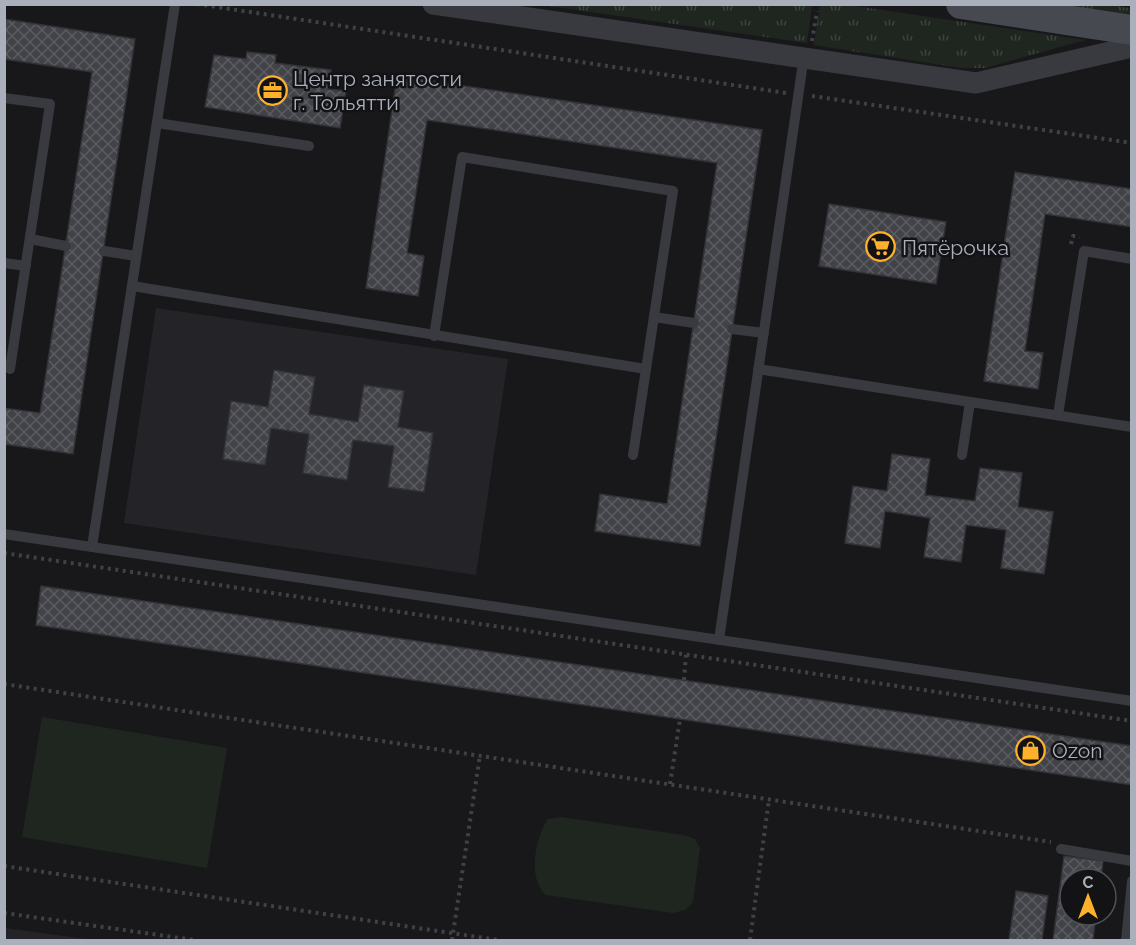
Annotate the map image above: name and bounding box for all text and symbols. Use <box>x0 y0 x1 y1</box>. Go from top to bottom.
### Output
place label: Центр занятости г. Тольятти <box>293 66 462 115</box>
office icon: Центр занятости г. Тольятти <box>256 74 288 106</box>
supermarket icon: Пятёрочка <box>865 231 897 263</box>
place label: Пятёрочка <box>902 235 1009 260</box>
shop icon: Ozon <box>1015 734 1047 766</box>
place label: Ozon <box>1052 738 1103 763</box>
north arrow <box>1058 867 1118 927</box>
text: С <box>1083 873 1094 892</box>

